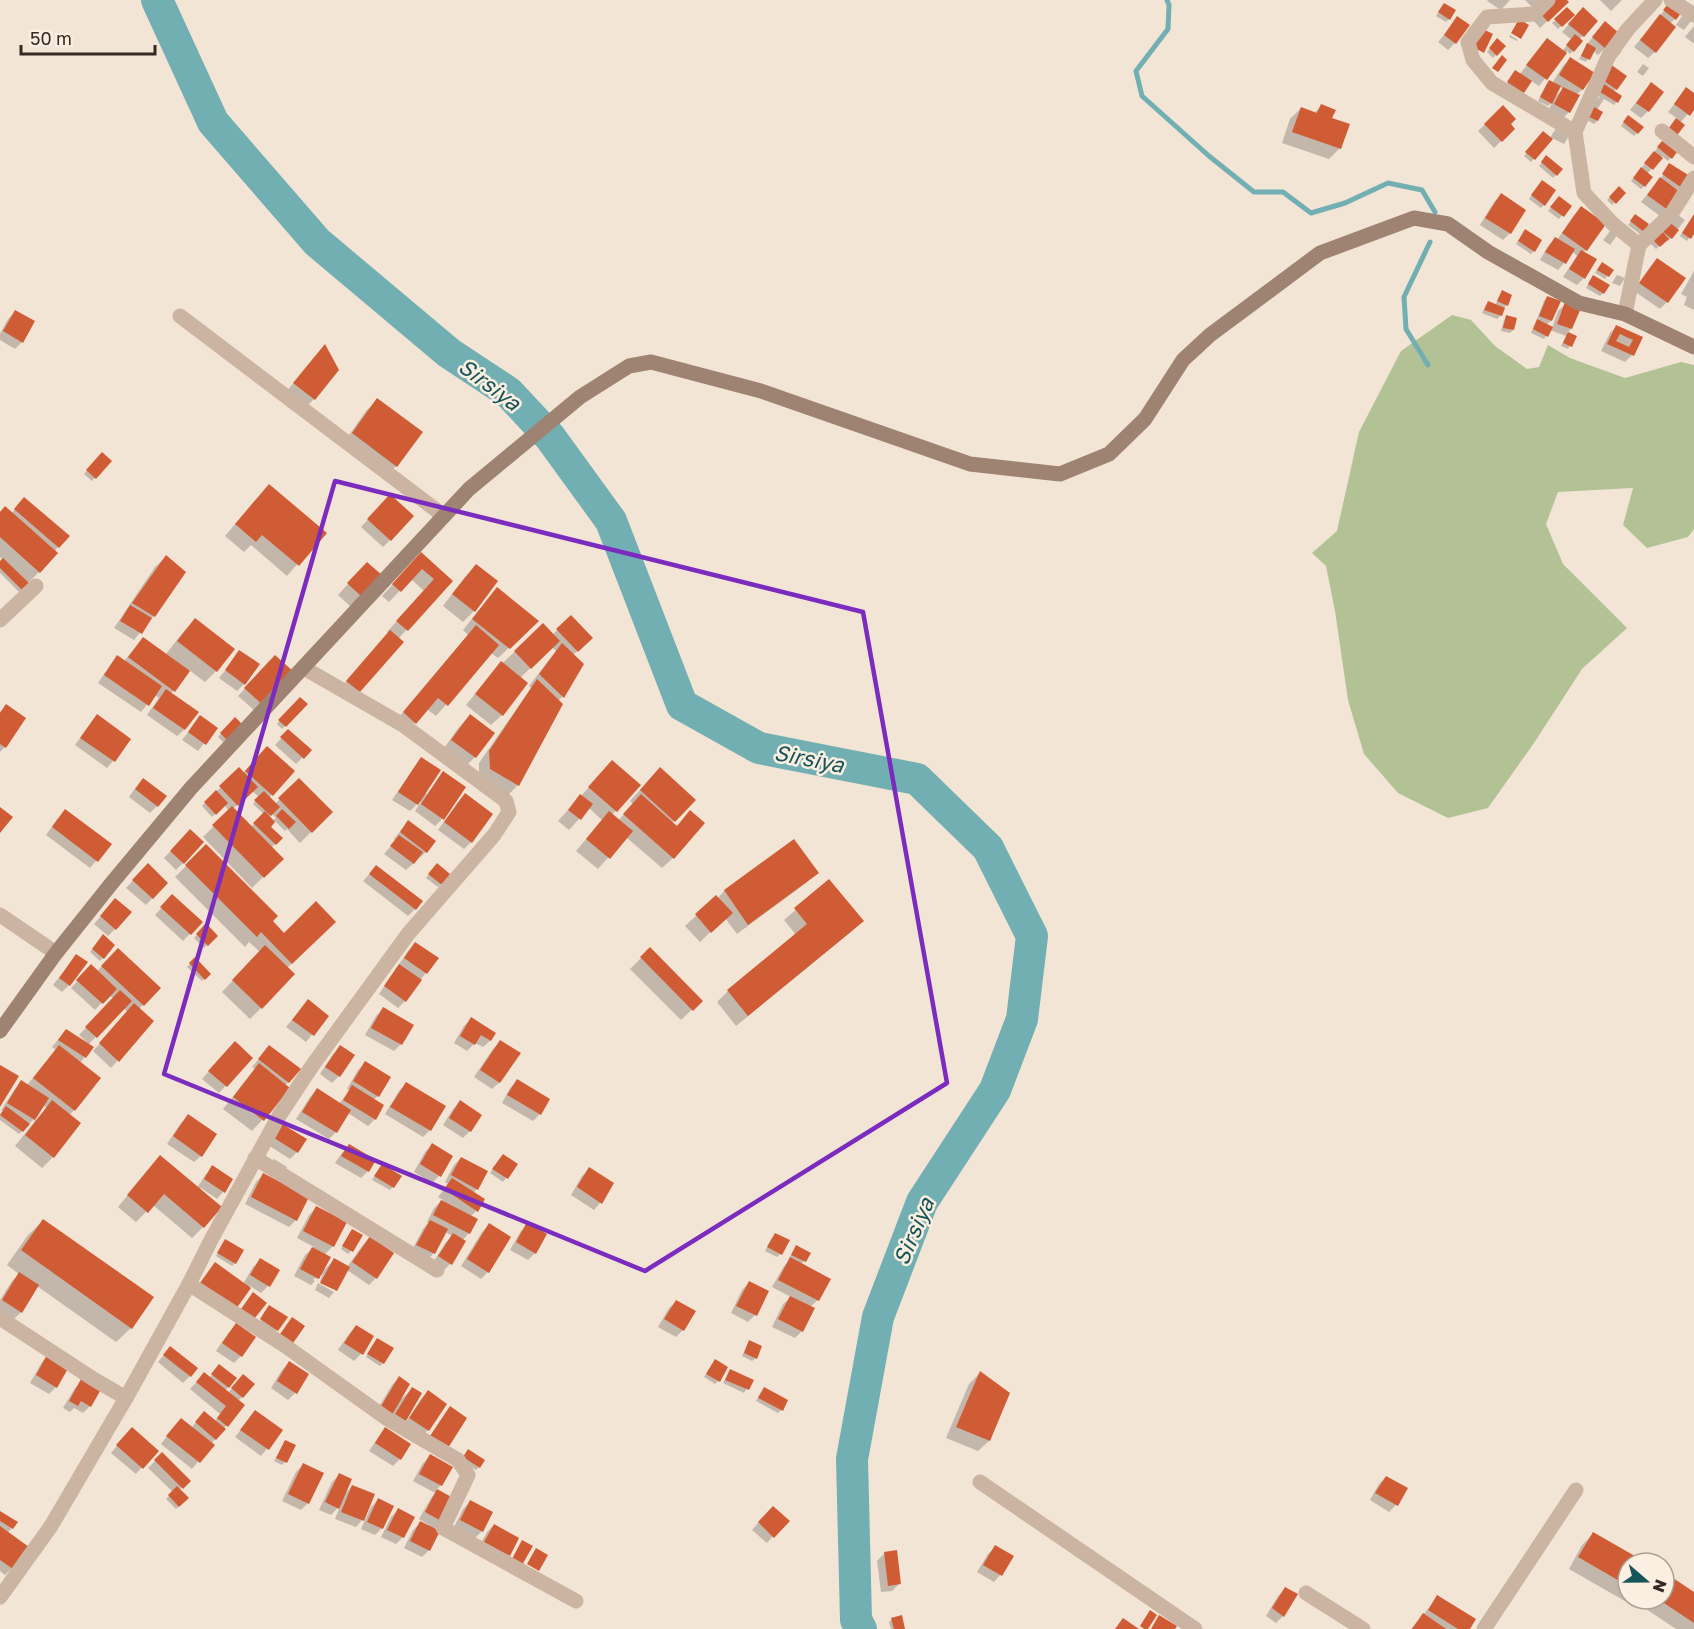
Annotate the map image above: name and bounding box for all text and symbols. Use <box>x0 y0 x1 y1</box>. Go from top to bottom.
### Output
scale bar <box>21 18 154 56</box>
text: 50 m <box>30 27 72 49</box>
water label: Sirsiya <box>454 352 527 417</box>
water label: Sirsiya <box>772 738 848 778</box>
water label: Sirsiya <box>887 1192 940 1269</box>
north arrow <box>1616 1551 1676 1611</box>
text: N <box>1649 1577 1672 1595</box>

